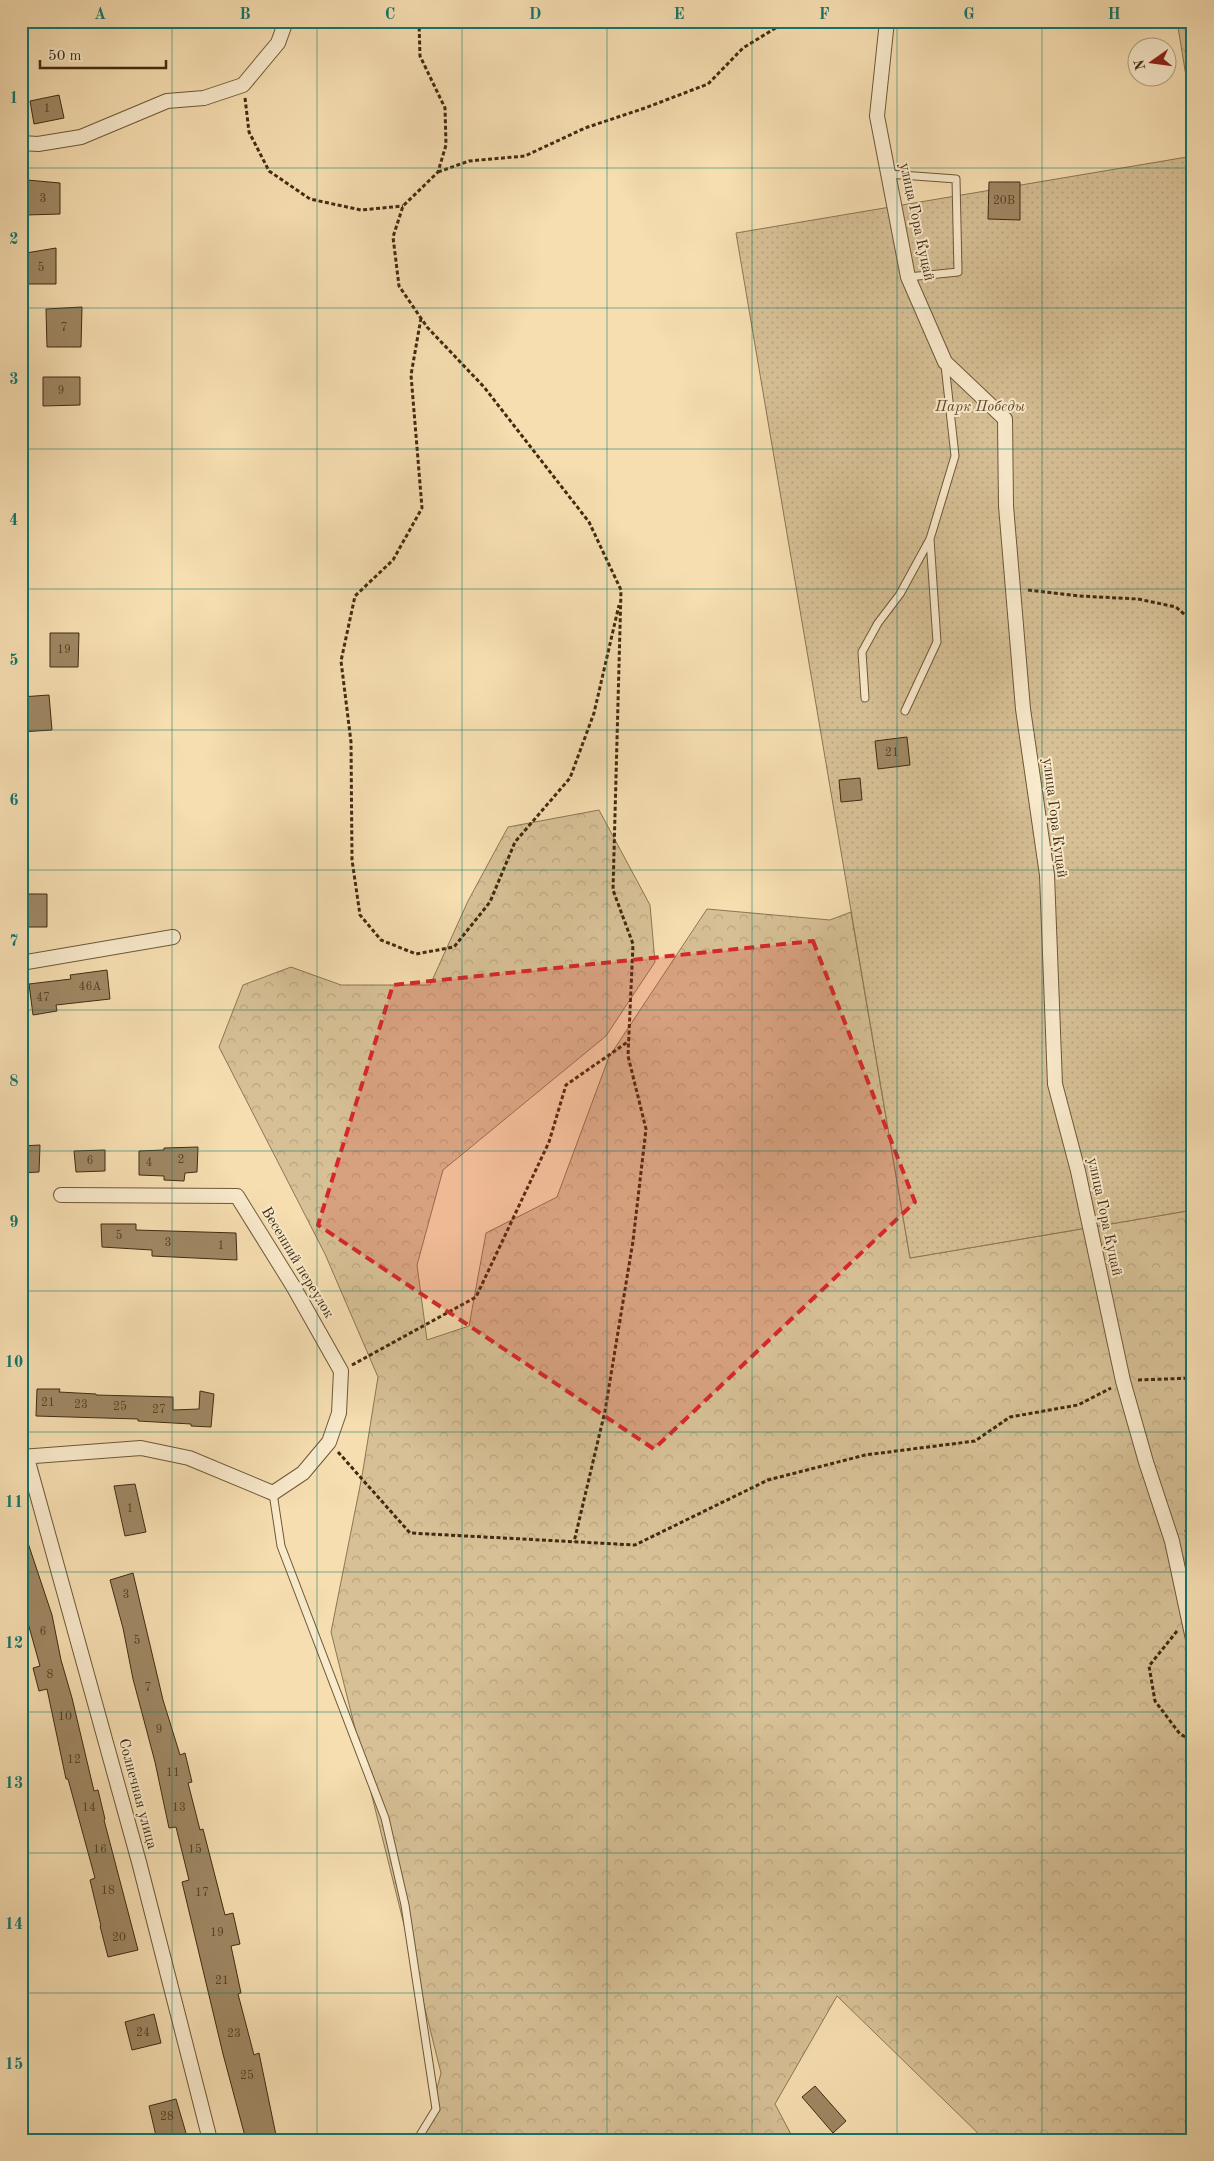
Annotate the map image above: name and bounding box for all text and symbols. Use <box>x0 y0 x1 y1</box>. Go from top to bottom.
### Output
text: A <box>94 7 106 23</box>
text: B <box>239 7 251 23</box>
text: C <box>385 7 395 23</box>
text: D <box>529 7 541 23</box>
text: E <box>673 7 685 23</box>
text: F <box>819 7 830 23</box>
text: G <box>963 7 975 23</box>
text: H <box>1107 7 1121 23</box>
scale bar <box>40 38 166 70</box>
north arrow <box>1126 38 1176 88</box>
text: 50 m <box>48 49 82 64</box>
text: N <box>1132 58 1148 72</box>
text: 1 <box>9 91 19 107</box>
house number: 1 <box>44 103 50 115</box>
street label: улица Гора Куцай <box>896 161 936 283</box>
house number: 3 <box>40 193 46 205</box>
house number: 20В <box>993 195 1015 207</box>
text: 2 <box>9 232 19 248</box>
house number: 5 <box>38 261 45 274</box>
house number: 7 <box>61 322 67 334</box>
text: 3 <box>9 372 19 388</box>
house number: 9 <box>58 385 64 397</box>
park label: Парк Победы <box>934 399 1025 415</box>
text: 4 <box>9 513 19 529</box>
house number: 19 <box>57 644 71 656</box>
text: 5 <box>9 653 19 669</box>
house number: 21 <box>885 747 899 759</box>
street label: улица Гора Куцай <box>1039 757 1069 879</box>
text: 6 <box>9 793 19 809</box>
text: 7 <box>9 934 19 950</box>
house number: 46А <box>78 981 102 993</box>
house number: 47 <box>36 992 50 1004</box>
text: 8 <box>9 1074 19 1090</box>
house number: 2 <box>178 1154 184 1166</box>
house number: 6 <box>87 1155 94 1167</box>
street label: улица Гора Куцай <box>1084 1156 1124 1278</box>
house number: 4 <box>146 1157 153 1169</box>
street label: Весенний переулок <box>258 1205 336 1322</box>
text: 9 <box>9 1215 19 1231</box>
house number: 5 <box>116 1229 123 1242</box>
house number: 3 <box>165 1237 171 1249</box>
house number: 1 <box>218 1240 224 1252</box>
text: 10 <box>5 1355 23 1371</box>
house number: 21 <box>41 1397 55 1409</box>
house number: 23 <box>74 1399 88 1411</box>
house number: 25 <box>113 1400 127 1413</box>
house number: 27 <box>152 1404 166 1416</box>
text: 11 <box>5 1495 23 1511</box>
house number: 1 <box>127 1503 133 1515</box>
house number: 3 <box>123 1589 129 1601</box>
house number: 6 <box>40 1626 47 1638</box>
house number: 5 <box>134 1634 141 1647</box>
text: 12 <box>5 1636 23 1652</box>
house number: 8 <box>47 1669 54 1681</box>
house number: 7 <box>145 1682 151 1694</box>
house number: 10 <box>58 1711 72 1723</box>
house number: 9 <box>156 1724 162 1736</box>
street label: Солнечная улица <box>115 1737 159 1851</box>
house number: 12 <box>67 1754 81 1766</box>
house number: 11 <box>166 1767 180 1779</box>
text: 13 <box>5 1776 23 1792</box>
house number: 14 <box>82 1802 96 1814</box>
house number: 13 <box>172 1802 186 1814</box>
house number: 15 <box>188 1843 202 1856</box>
house number: 16 <box>93 1844 107 1856</box>
house number: 18 <box>101 1885 115 1897</box>
house number: 17 <box>195 1887 209 1899</box>
text: 14 <box>5 1917 23 1933</box>
house number: 19 <box>210 1927 224 1939</box>
house number: 20 <box>112 1932 126 1944</box>
house number: 21 <box>215 1975 229 1987</box>
house number: 24 <box>136 2027 150 2039</box>
house number: 23 <box>227 2028 241 2040</box>
text: 15 <box>5 2057 23 2073</box>
house number: 25 <box>240 2069 254 2082</box>
house number: 28 <box>160 2111 174 2123</box>

